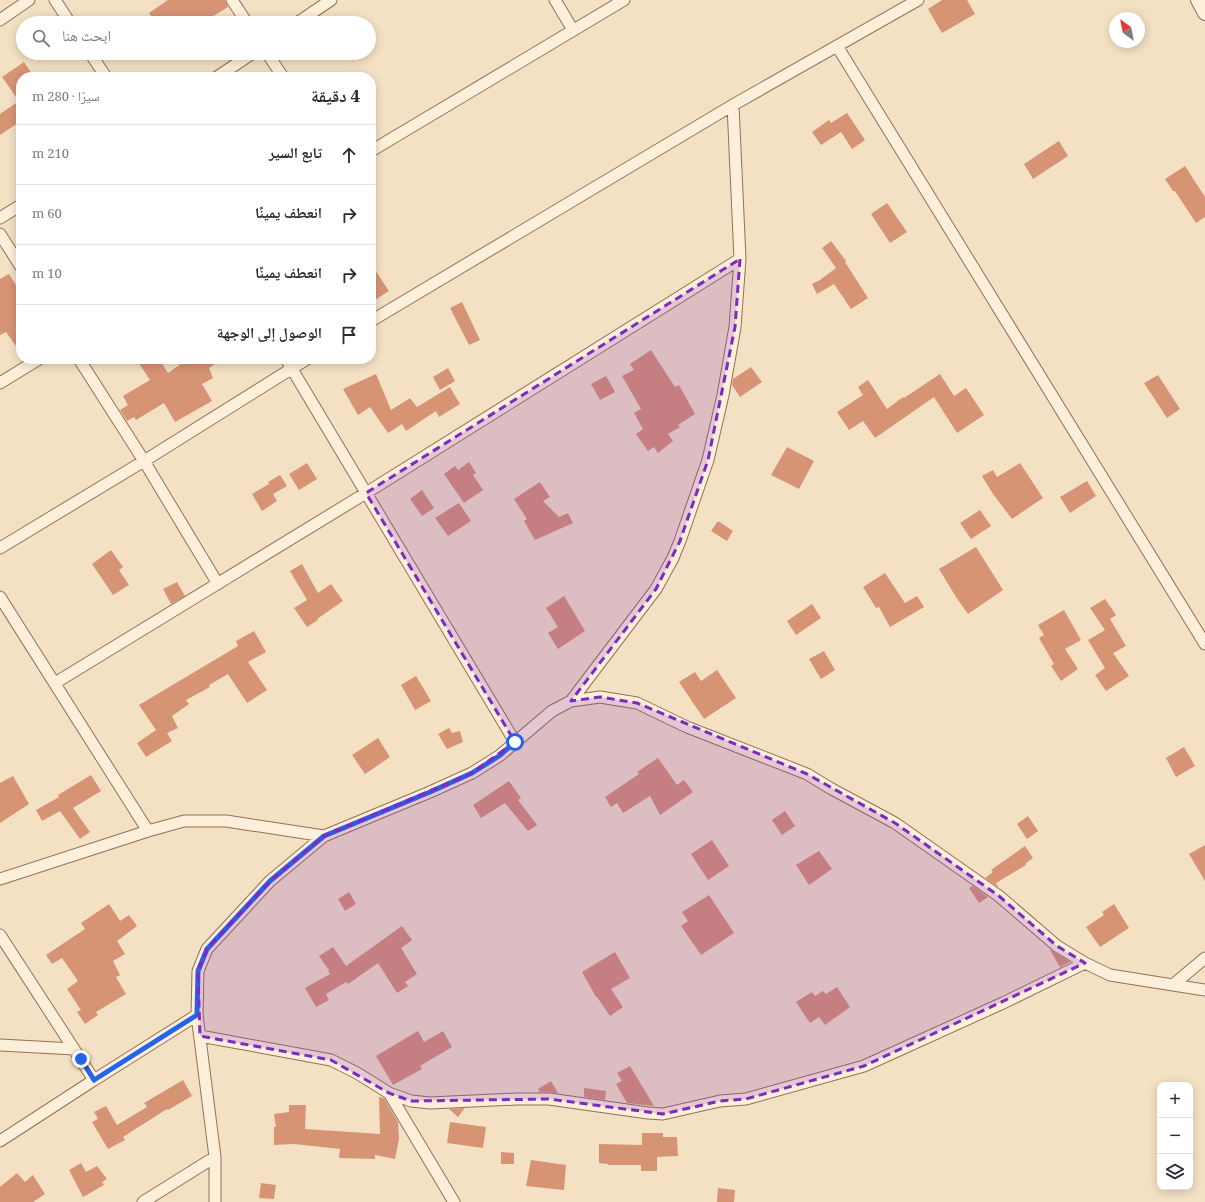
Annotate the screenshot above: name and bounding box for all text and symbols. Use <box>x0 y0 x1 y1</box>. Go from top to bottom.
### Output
north arrow <box>1109 12 1145 48</box>
search box <box>16 16 376 60</box>
text: ابحث هنا <box>62 25 111 51</box>
icon: search <box>30 27 52 49</box>
text: 4 دقيقة <box>311 84 360 113</box>
text: سيرًا · 280 m <box>32 87 100 109</box>
text: تابع السير <box>269 142 322 168</box>
text: 210 m <box>32 144 69 166</box>
icon: ahead <box>338 144 360 166</box>
text: انعطف يمينًا <box>255 202 322 228</box>
text: 60 m <box>32 204 62 226</box>
icon: right <box>338 204 360 226</box>
text: انعطف يمينًا <box>255 262 322 288</box>
text: 10 m <box>32 264 62 286</box>
icon: right <box>338 264 360 286</box>
text: الوصول إلى الوجهة <box>217 322 322 348</box>
icon: arrive <box>338 324 360 346</box>
route start <box>506 733 524 751</box>
route end <box>72 1050 90 1068</box>
map controls <box>1157 1082 1193 1190</box>
button: + <box>1157 1082 1193 1118</box>
button: − <box>1157 1118 1193 1154</box>
button: layers <box>1157 1154 1193 1190</box>

